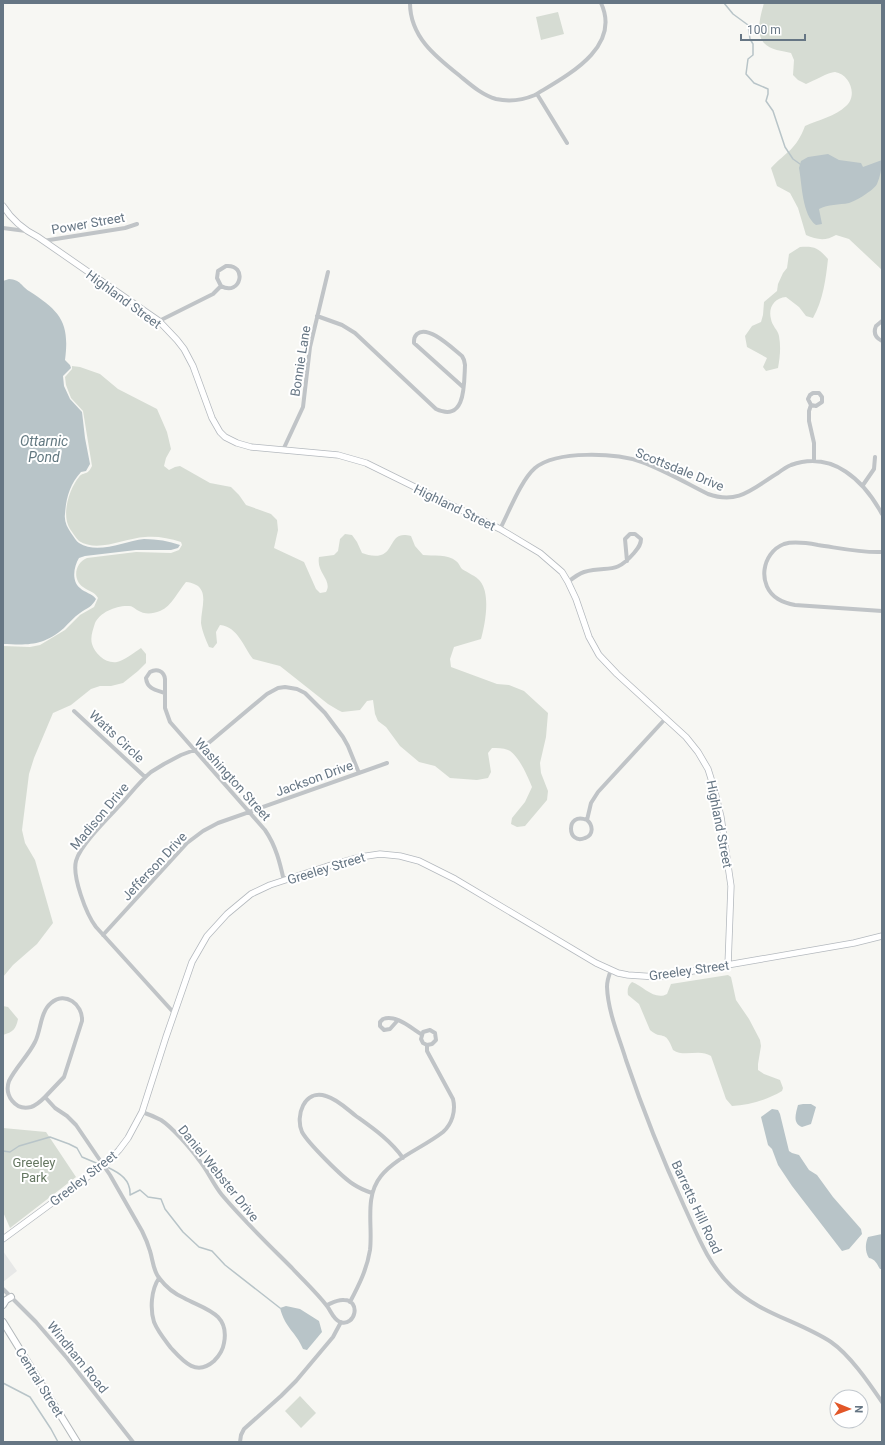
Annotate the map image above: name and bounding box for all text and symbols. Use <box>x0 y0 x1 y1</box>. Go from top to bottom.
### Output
scale bar <box>741 16 805 42</box>
text: 100 m <box>747 23 781 37</box>
street label: Power Street <box>50 210 126 237</box>
street label: Highland Street <box>83 267 164 332</box>
street label: Bonnie Lane <box>288 325 313 397</box>
water label: Ottarnic Pond <box>20 433 68 465</box>
street label: Scottsdale Drive <box>633 445 726 494</box>
street label: Highland Street <box>411 481 498 534</box>
street label: Watts Circle <box>86 707 147 766</box>
street label: Washington Street <box>192 735 274 824</box>
street label: Jackson Drive <box>273 757 355 799</box>
street label: Highland Street <box>704 779 735 869</box>
street label: Madison Drive <box>67 780 132 853</box>
street label: Jefferson Drive <box>119 829 190 904</box>
street label: Greeley Street <box>285 850 367 887</box>
street label: Greeley Street <box>648 957 730 984</box>
street label: Daniel Webster Drive <box>175 1122 262 1225</box>
street label: Greeley Street <box>47 1148 120 1209</box>
park label: Greeley Park <box>12 1155 56 1185</box>
street label: Barretts Hill Road <box>668 1158 725 1256</box>
street label: Windham Road <box>44 1318 111 1396</box>
street label: Central Street <box>12 1345 67 1420</box>
north arrow <box>829 1389 869 1429</box>
text: N <box>852 1405 865 1413</box>

